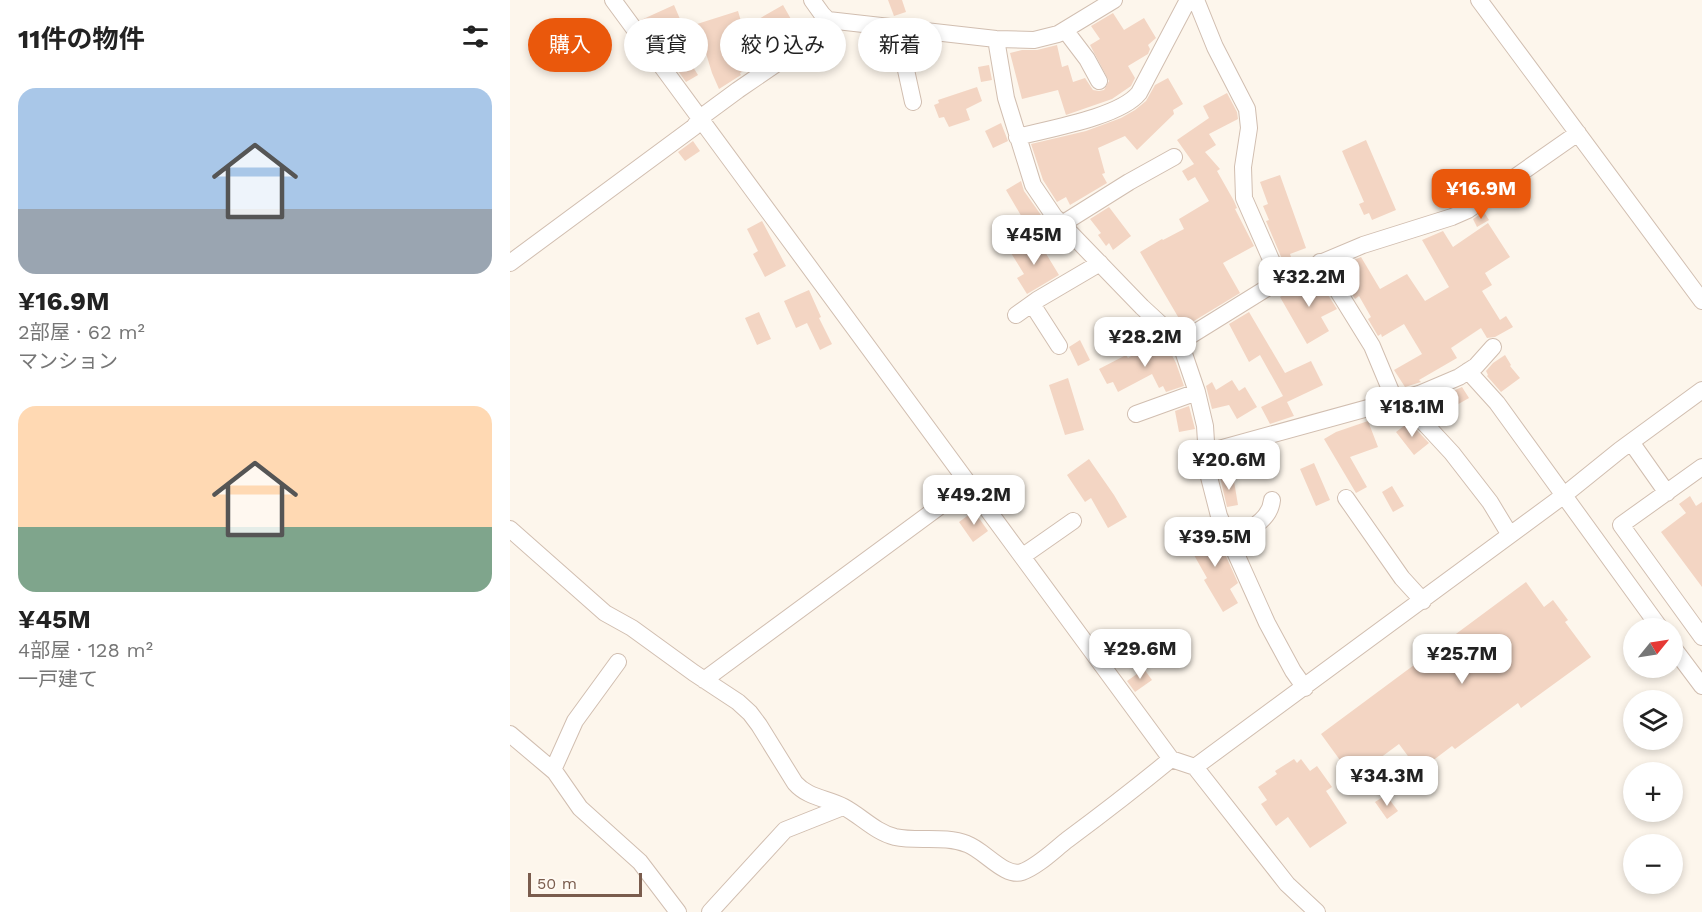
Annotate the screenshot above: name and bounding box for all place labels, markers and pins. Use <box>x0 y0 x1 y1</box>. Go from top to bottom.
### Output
pin: ¥16.9M <box>1432 169 1530 220</box>
pin: ¥45M <box>998 215 1070 266</box>
pin: ¥32.2M <box>1260 257 1358 308</box>
pin: ¥28.2M <box>1096 317 1194 368</box>
pin: ¥18.1M <box>1363 387 1461 438</box>
pin: ¥20.6M <box>1180 440 1278 491</box>
pin: ¥49.2M <box>925 475 1023 526</box>
pin: ¥39.5M <box>1166 517 1264 568</box>
pin: ¥29.6M <box>1091 629 1189 680</box>
pin: ¥25.7M <box>1413 634 1511 685</box>
pin: ¥34.3M <box>1338 756 1436 807</box>

